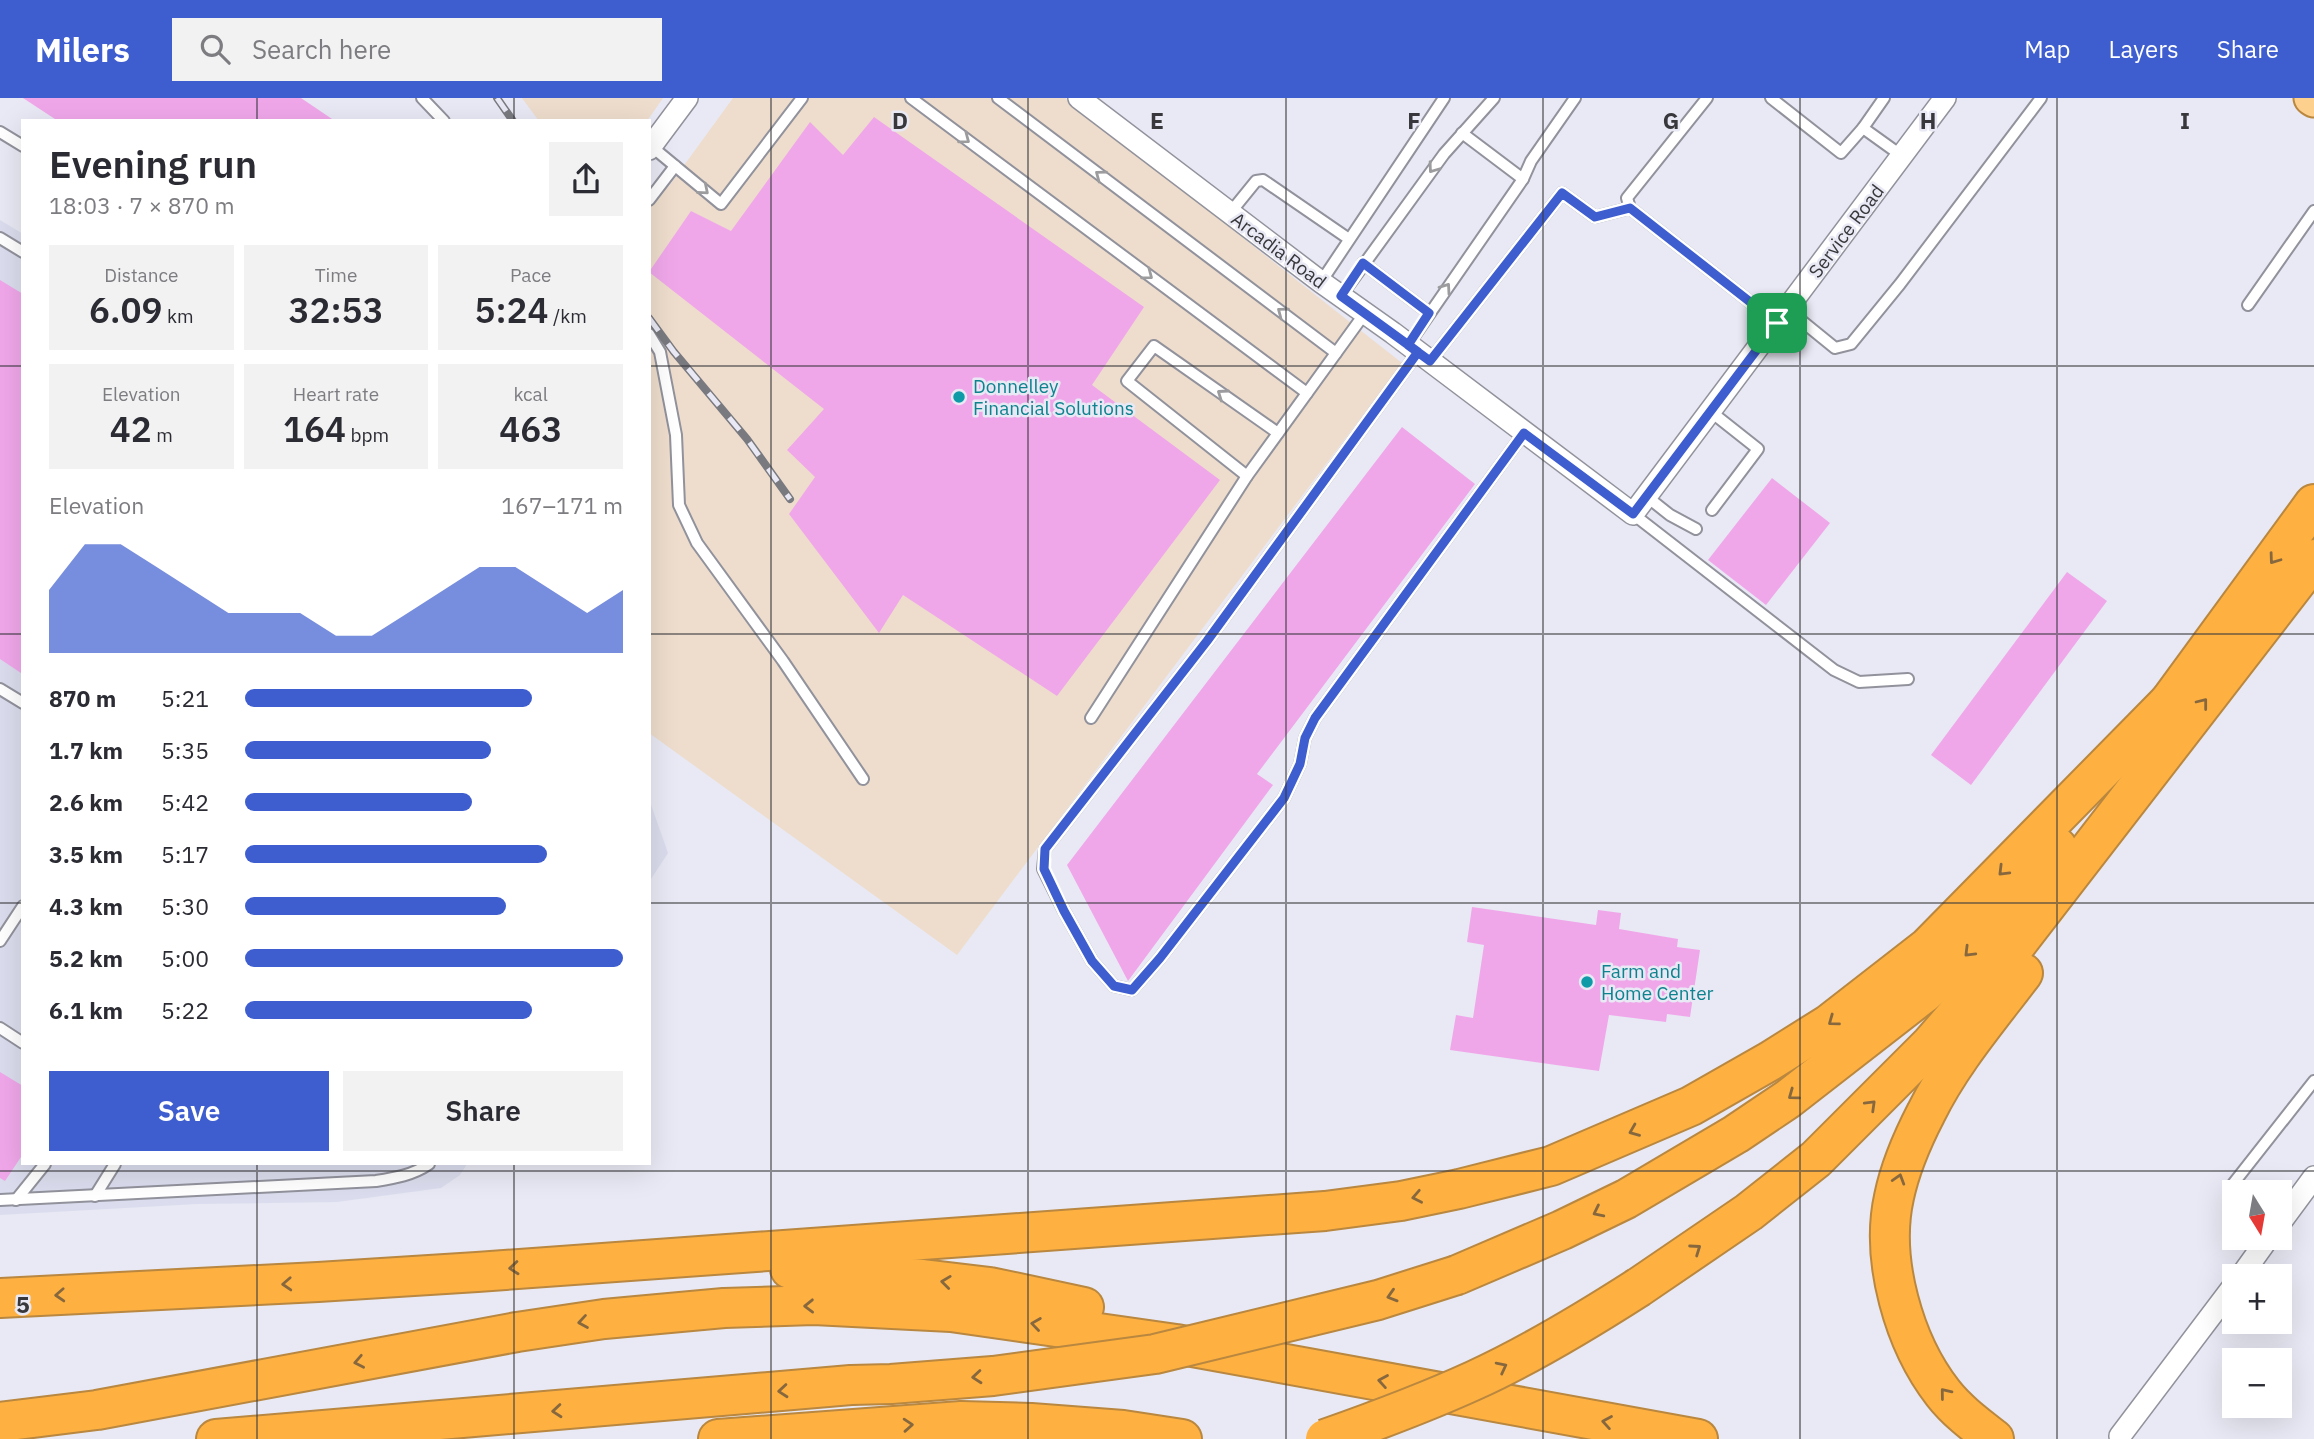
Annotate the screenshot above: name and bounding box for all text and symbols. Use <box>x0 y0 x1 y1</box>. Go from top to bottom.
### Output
search box <box>172 18 662 81</box>
text: Milers <box>35 28 130 71</box>
icon: search <box>196 30 234 68</box>
text: Search here <box>252 32 391 66</box>
text: Map <box>2024 33 2071 65</box>
text: Layers <box>2109 33 2179 65</box>
text: Share <box>2217 33 2279 65</box>
text: D <box>892 105 908 135</box>
text: E <box>1150 105 1164 135</box>
text: F <box>1407 105 1421 135</box>
text: G <box>1663 105 1679 135</box>
text: H <box>1920 105 1936 135</box>
text: I <box>2180 105 2190 135</box>
one-way arrow <box>958 130 970 143</box>
text: Evening run <box>49 139 257 188</box>
button: share <box>549 142 623 216</box>
one-way arrow <box>1429 160 1442 173</box>
one-way arrow <box>1095 171 1108 183</box>
street label: Service Road <box>1803 180 1889 282</box>
one-way arrow <box>696 181 708 194</box>
text: 18:03 · 7 × 870 m <box>49 190 235 220</box>
street label: Arcadia Road <box>1227 206 1331 294</box>
text: Distance <box>104 263 178 287</box>
text: Time <box>315 263 357 287</box>
text: Pace <box>510 263 551 287</box>
one-way arrow <box>1140 266 1153 279</box>
one-way arrow <box>1438 283 1450 296</box>
text: 6.09 <box>89 287 163 333</box>
text: 32:53 <box>288 287 384 333</box>
text: 5:24 <box>474 287 549 333</box>
pin <box>1747 293 1807 353</box>
text: km <box>163 304 194 328</box>
text: /km <box>549 304 587 328</box>
icon: arrive <box>1758 304 1796 342</box>
one-way arrow <box>1277 307 1289 320</box>
place label: Donnelley Financial Solutions <box>973 374 1134 420</box>
text: Elevation <box>102 382 181 406</box>
text: Heart rate <box>293 382 379 406</box>
text: kcal <box>513 382 548 406</box>
marker: Donnelley Financial Solutions <box>951 389 967 405</box>
one-way arrow <box>1217 390 1230 402</box>
text: 42 <box>110 406 152 452</box>
text: 164 <box>283 406 346 452</box>
text: 463 <box>499 406 562 452</box>
text: m <box>152 423 173 447</box>
text: bpm <box>346 423 389 447</box>
text: Elevation <box>49 490 144 520</box>
text: 167–171 m <box>501 490 623 520</box>
one-way arrow <box>2270 551 2282 564</box>
text: 870 m <box>49 683 116 713</box>
text: 5:21 <box>161 683 209 713</box>
one-way arrow <box>2194 698 2207 711</box>
text: 1.7 km <box>49 735 123 765</box>
text: 5:35 <box>161 735 209 765</box>
text: 2.6 km <box>49 787 123 817</box>
text: 5:42 <box>161 787 209 817</box>
text: 3.5 km <box>49 839 123 869</box>
text: 5:17 <box>161 839 209 869</box>
one-way arrow <box>1998 862 2011 875</box>
text: 4.3 km <box>49 891 123 921</box>
text: 5:30 <box>161 891 209 921</box>
text: 5.2 km <box>49 943 123 973</box>
text: 5:00 <box>161 943 209 973</box>
one-way arrow <box>1965 943 1978 956</box>
place label: Farm and Home Center <box>1601 959 1714 1005</box>
marker: Farm and Home Center <box>1579 974 1595 990</box>
text: 6.1 km <box>49 995 123 1025</box>
text: 5:22 <box>161 995 209 1025</box>
one-way arrow <box>1828 1013 1840 1025</box>
button: Save <box>49 1071 329 1151</box>
button: Share <box>343 1071 623 1151</box>
one-way arrow <box>1788 1087 1801 1099</box>
one-way arrow <box>1863 1101 1875 1113</box>
one-way arrow <box>1629 1123 1641 1137</box>
one-way arrow <box>1891 1173 1906 1185</box>
north arrow <box>2222 1180 2292 1250</box>
map controls <box>2222 1180 2292 1418</box>
one-way arrow <box>1411 1189 1423 1204</box>
one-way arrow <box>1593 1204 1605 1218</box>
one-way arrow <box>1688 1245 1701 1257</box>
one-way arrow <box>508 1261 520 1276</box>
button: + <box>2222 1264 2292 1334</box>
one-way arrow <box>940 1274 952 1289</box>
one-way arrow <box>281 1276 292 1291</box>
one-way arrow <box>54 1287 65 1302</box>
one-way arrow <box>1386 1287 1398 1302</box>
text: 5 <box>16 1289 30 1319</box>
one-way arrow <box>804 1298 814 1314</box>
one-way arrow <box>577 1314 589 1329</box>
one-way arrow <box>1030 1316 1042 1331</box>
button: − <box>2222 1348 2292 1418</box>
one-way arrow <box>353 1353 365 1368</box>
one-way arrow <box>1494 1361 1507 1375</box>
one-way arrow <box>972 1369 983 1384</box>
one-way arrow <box>1377 1375 1389 1390</box>
one-way arrow <box>777 1383 788 1398</box>
one-way arrow <box>1940 1388 1953 1400</box>
one-way arrow <box>551 1403 562 1418</box>
one-way arrow <box>1601 1416 1613 1431</box>
one-way arrow <box>903 1417 914 1432</box>

